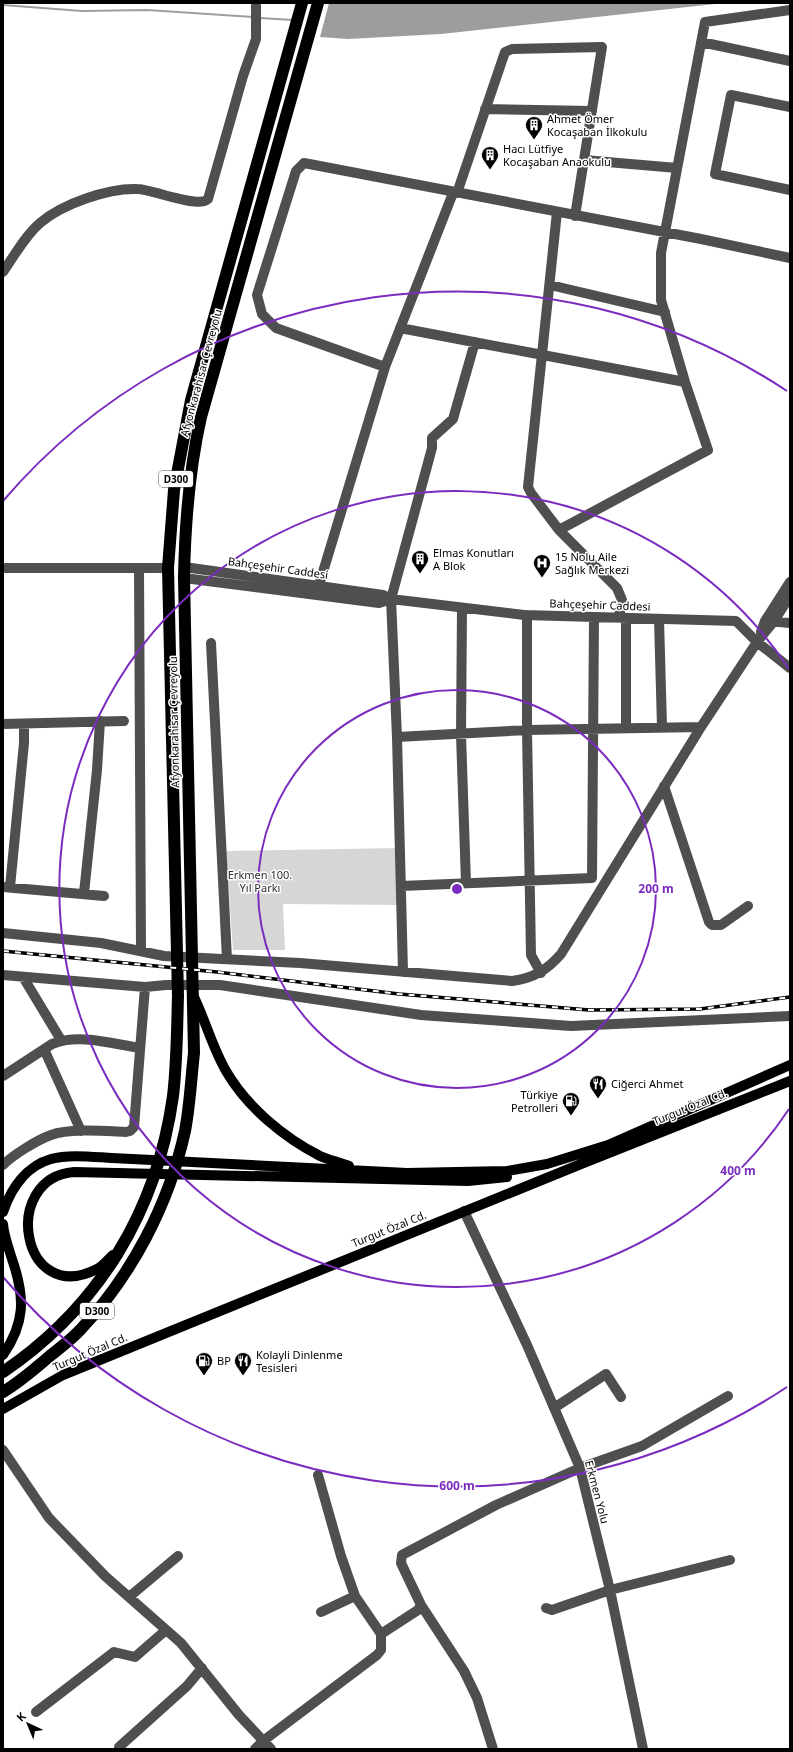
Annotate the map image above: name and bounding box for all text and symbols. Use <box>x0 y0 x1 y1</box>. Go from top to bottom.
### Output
place label: Ahmet Ömer Kocaşaban İlkokulu <box>547 111 647 139</box>
building icon: Ahmet Ömer Kocaşaban İlkokulu <box>524 115 544 140</box>
place label: Hacı Lütfiye Kocaşaban Anaokulu <box>503 141 611 169</box>
building icon: Hacı Lütfiye Kocaşaban Anaokulu <box>480 145 500 170</box>
street label: Afyonkarahisar Çevreyolu <box>176 307 225 438</box>
road number: D300 <box>159 471 193 487</box>
place label: Elmas Konutları A Blok <box>433 545 514 573</box>
building icon: Elmas Konutları A Blok <box>410 549 430 574</box>
place label: 15 Nolu Aile Sağlık Merkezi <box>555 549 629 577</box>
street label: Bahçeşehir Caddesi <box>227 553 329 582</box>
hospital icon: 15 Nolu Aile Sağlık Merkezi <box>532 553 552 578</box>
street label: Bahçeşehir Caddesi <box>549 595 651 614</box>
street label: Afyonkarahisar Çevreyolu <box>165 656 182 788</box>
park label: Erkmen 100. Yıl Parkı <box>228 867 292 895</box>
text: 200 m <box>638 880 674 897</box>
centre of rings <box>450 882 464 896</box>
restaurant icon: Ciğerci Ahmet <box>588 1074 608 1099</box>
place label: Ciğerci Ahmet <box>611 1076 683 1091</box>
street label: Turgut Özal Cd. <box>650 1085 730 1128</box>
place label: Türkiye Petrolleri <box>511 1087 558 1115</box>
fuel station icon: Türkiye Petrolleri <box>561 1091 581 1116</box>
text: 400 m <box>720 1162 756 1179</box>
street label: Turgut Özal Cd. <box>349 1207 429 1250</box>
road number: D300 <box>80 1303 114 1319</box>
street label: Turgut Özal Cd. <box>50 1329 129 1374</box>
place label: Kolayli Dinlenme Tesisleri <box>256 1347 343 1375</box>
fuel station icon: BP <box>194 1351 214 1376</box>
restaurant icon: Kolayli Dinlenme Tesisleri <box>233 1351 253 1376</box>
place label: BP <box>217 1353 231 1368</box>
street label: Erkmen Yolu <box>582 1459 613 1525</box>
text: 600 m <box>439 1477 475 1494</box>
north arrow <box>8 1704 48 1744</box>
text: K <box>13 1708 29 1724</box>

